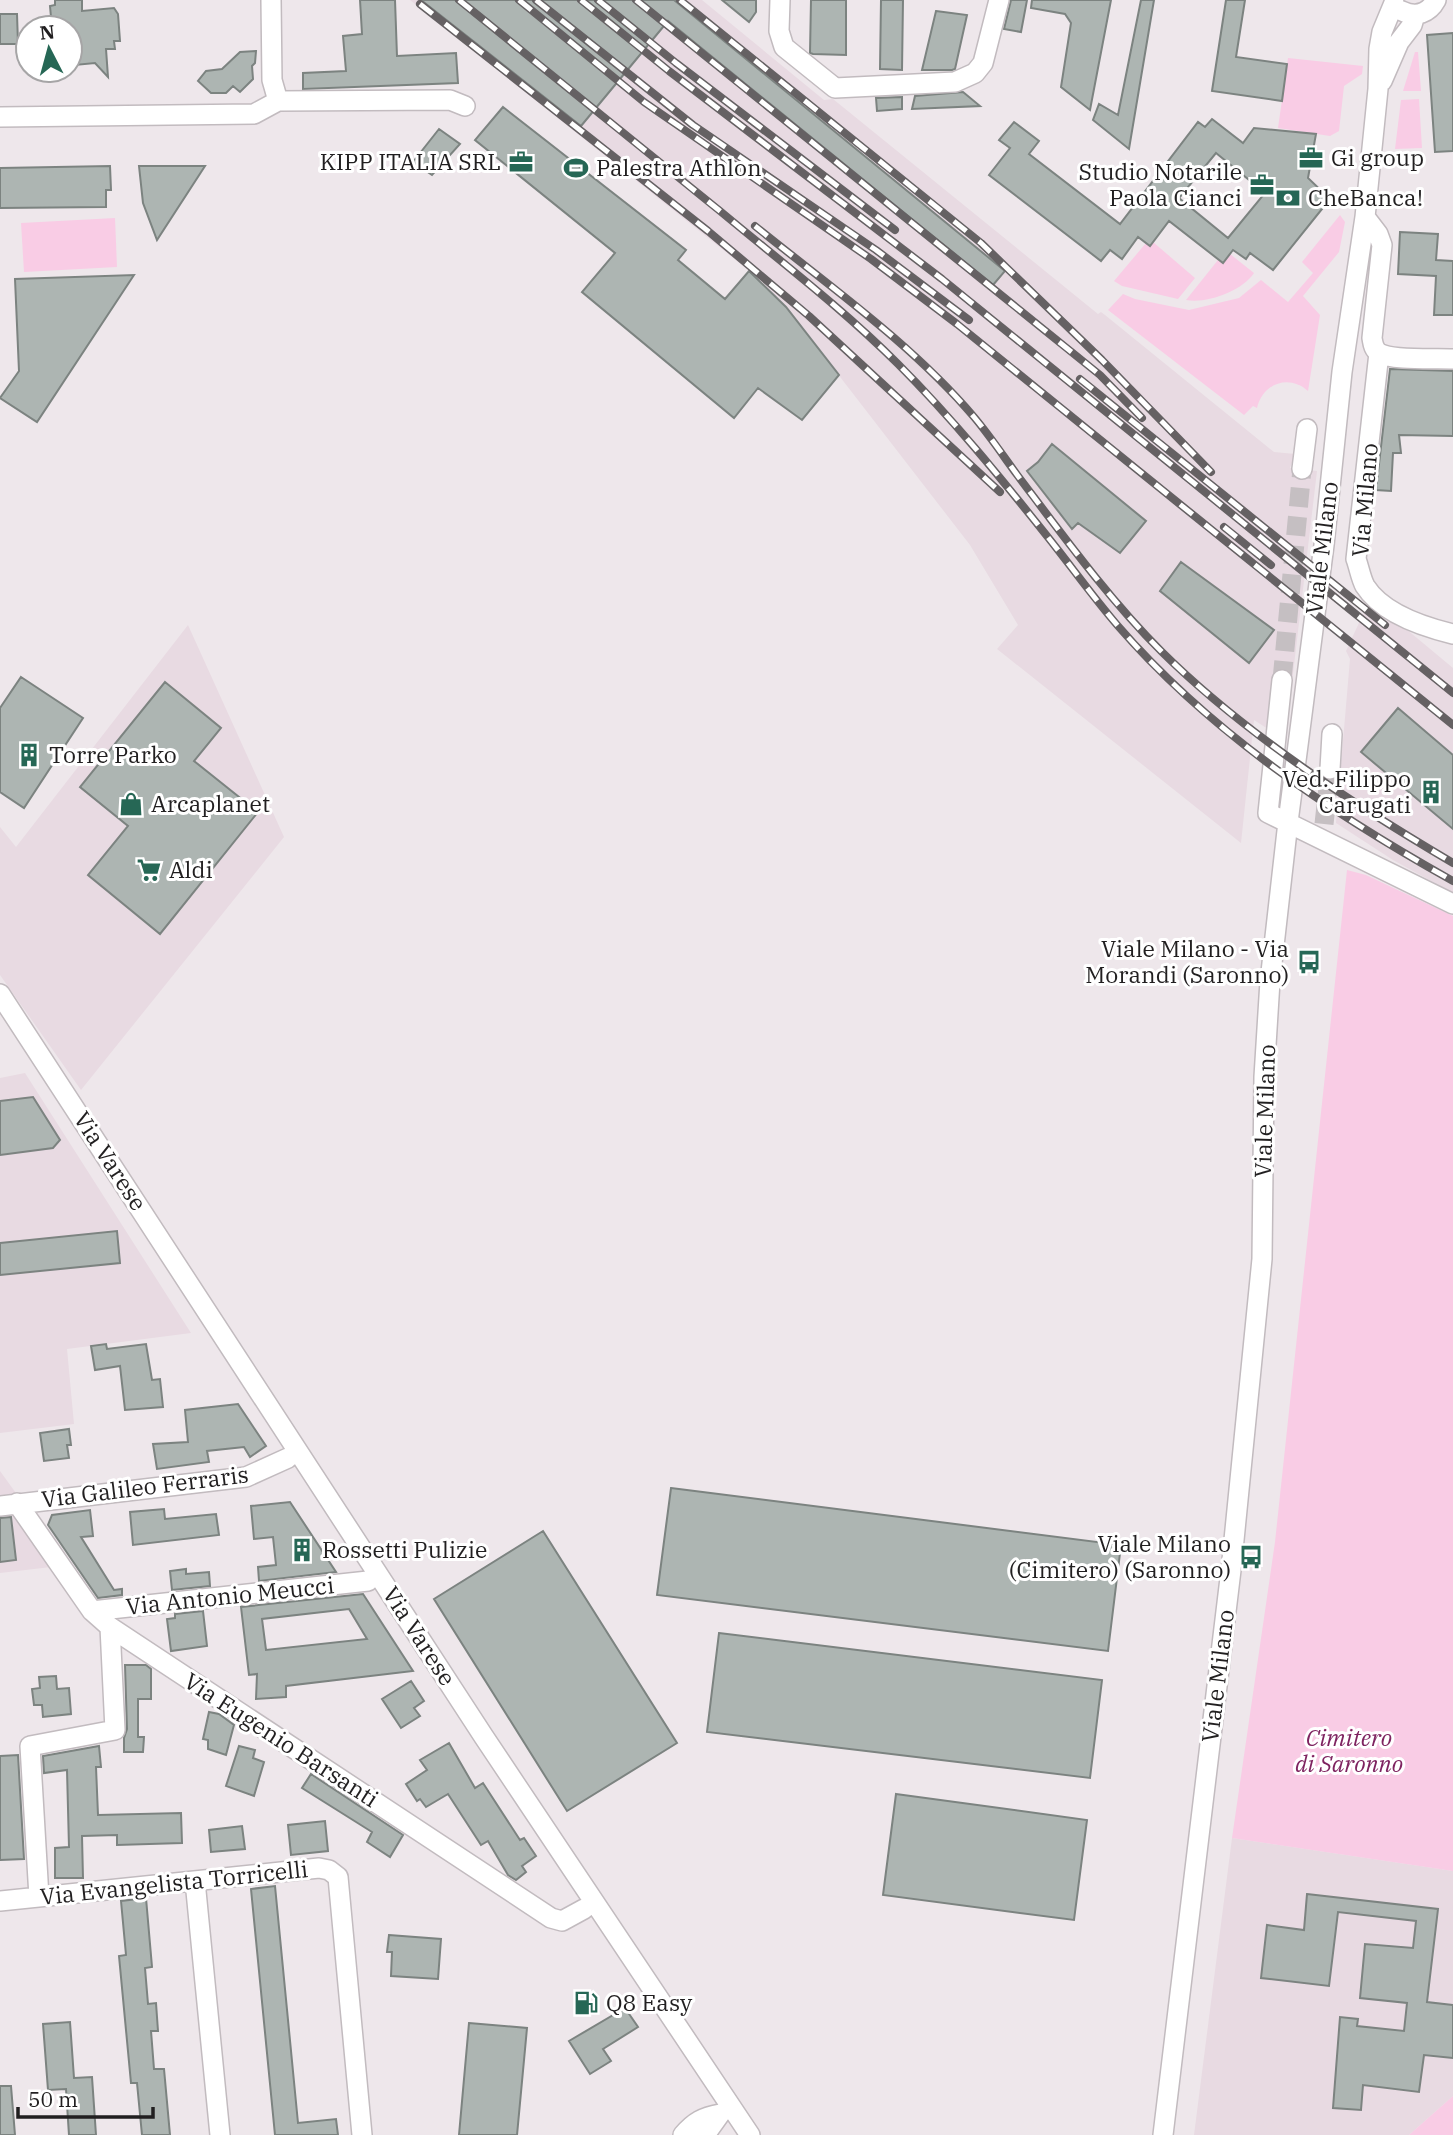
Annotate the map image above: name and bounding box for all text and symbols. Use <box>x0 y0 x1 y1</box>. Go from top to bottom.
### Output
north arrow <box>14 14 84 84</box>
text: N <box>38 19 56 45</box>
place label: Gi group <box>1331 142 1424 172</box>
office icon: Gi group <box>1297 144 1325 172</box>
place label: KIPP ITALIA SRL <box>320 146 501 176</box>
office icon: KIPP ITALIA SRL <box>507 148 535 176</box>
place label: Palestra Athlon <box>596 152 762 182</box>
sports icon: Palestra Athlon <box>562 154 590 182</box>
place label: Studio Notarile Paola Cianci <box>1078 156 1242 212</box>
office icon: Studio Notarile Paola Cianci <box>1248 171 1276 199</box>
place label: CheBanca! <box>1308 182 1423 212</box>
bank icon: CheBanca! <box>1274 184 1302 212</box>
street label: Via Milano <box>1344 442 1384 558</box>
street label: Viale Milano <box>1298 480 1344 616</box>
place label: Torre Parko <box>49 739 177 769</box>
building icon: Torre Parko <box>15 741 43 769</box>
place label: Ved. Filippo Carugati <box>1282 763 1411 819</box>
building icon: Ved. Filippo Carugati <box>1417 778 1445 806</box>
place label: Arcaplanet <box>151 788 270 818</box>
shop icon: Arcaplanet <box>117 790 145 818</box>
place label: Aldi <box>169 854 213 884</box>
supermarket icon: Aldi <box>135 856 163 884</box>
place label: Viale Milano - Via Morandi (Saronno) <box>1085 933 1289 989</box>
bus stop icon: Viale Milano - Via Morandi (Saronno) <box>1295 948 1323 976</box>
street label: Viale Milano <box>1247 1044 1281 1178</box>
street label: Via Varese <box>68 1105 154 1216</box>
street label: Via Galileo Ferraris <box>40 1458 250 1514</box>
place label: Viale Milano (Cimitero) (Saronno) <box>1009 1528 1231 1584</box>
place label: Rossetti Pulizie <box>322 1534 487 1564</box>
building icon: Rossetti Pulizie <box>288 1536 316 1564</box>
bus stop icon: Viale Milano (Cimitero) (Saronno) <box>1237 1543 1265 1571</box>
street label: Via Antonio Meucci <box>124 1569 335 1621</box>
street label: Via Varese <box>377 1580 463 1691</box>
street label: Viale Milano <box>1194 1608 1240 1744</box>
street label: Via Eugenio Barsanti <box>179 1665 384 1813</box>
park label: Cimitero di Saronno <box>1295 1722 1403 1778</box>
street label: Via Evangelista Torricelli <box>38 1853 309 1911</box>
place label: Q8 Easy <box>606 1987 693 2017</box>
fuel station icon: Q8 Easy <box>572 1989 600 2017</box>
scale bar <box>18 2076 152 2120</box>
text: 50 m <box>28 2085 78 2113</box>

